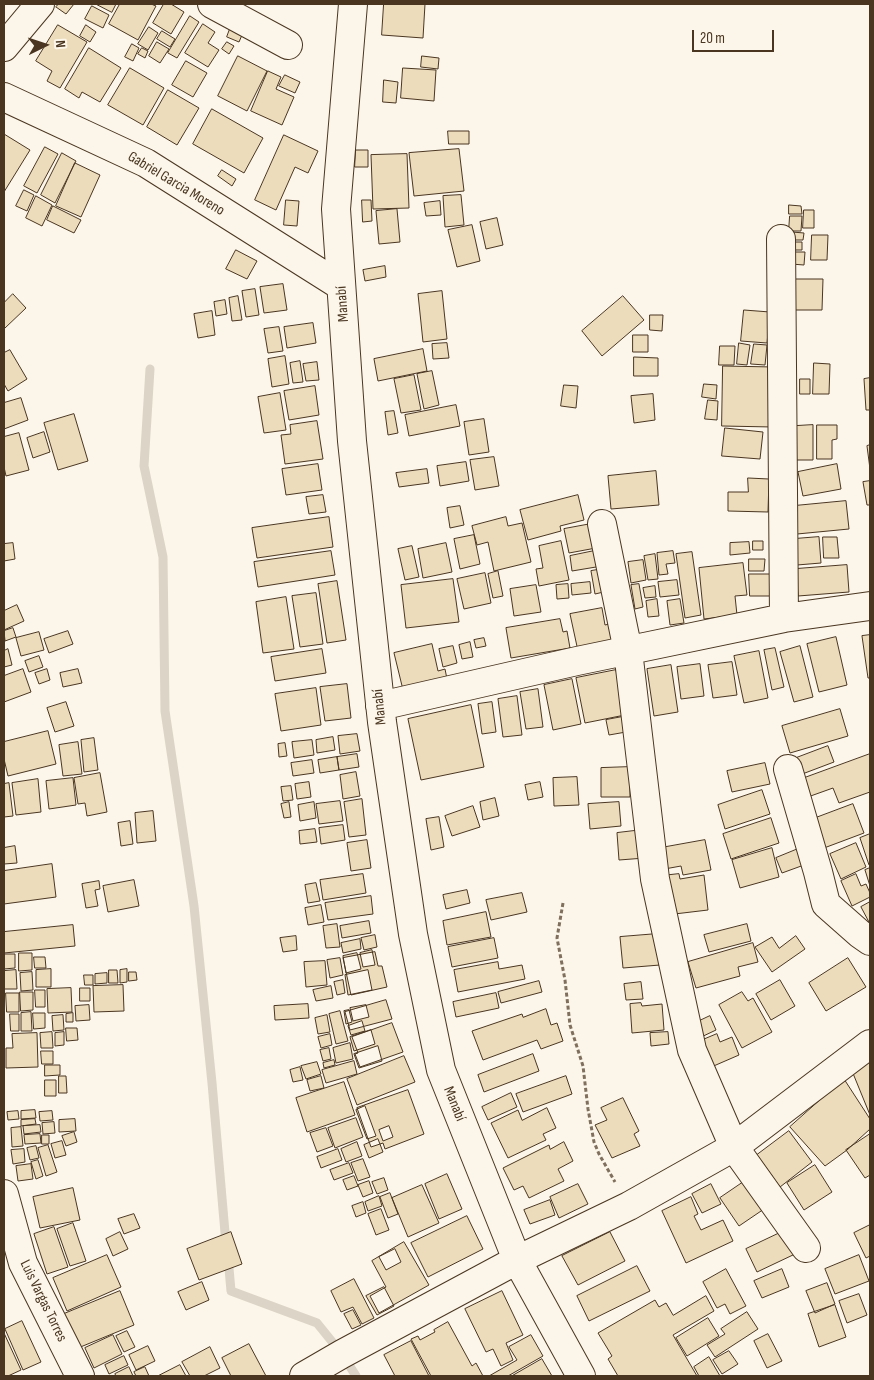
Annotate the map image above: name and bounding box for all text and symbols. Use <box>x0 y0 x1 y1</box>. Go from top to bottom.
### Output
north arrow <box>20 20 70 70</box>
scale bar <box>694 20 776 52</box>
text: 20 m <box>700 29 725 48</box>
text: N <box>52 40 69 48</box>
street label: Gabriel Garcia Moreno <box>124 148 228 220</box>
street label: Manabí <box>333 285 353 323</box>
street label: Manabí <box>369 688 391 726</box>
street label: Manabí <box>439 1084 469 1124</box>
street label: Luis Vargas Torres <box>15 1257 71 1345</box>

